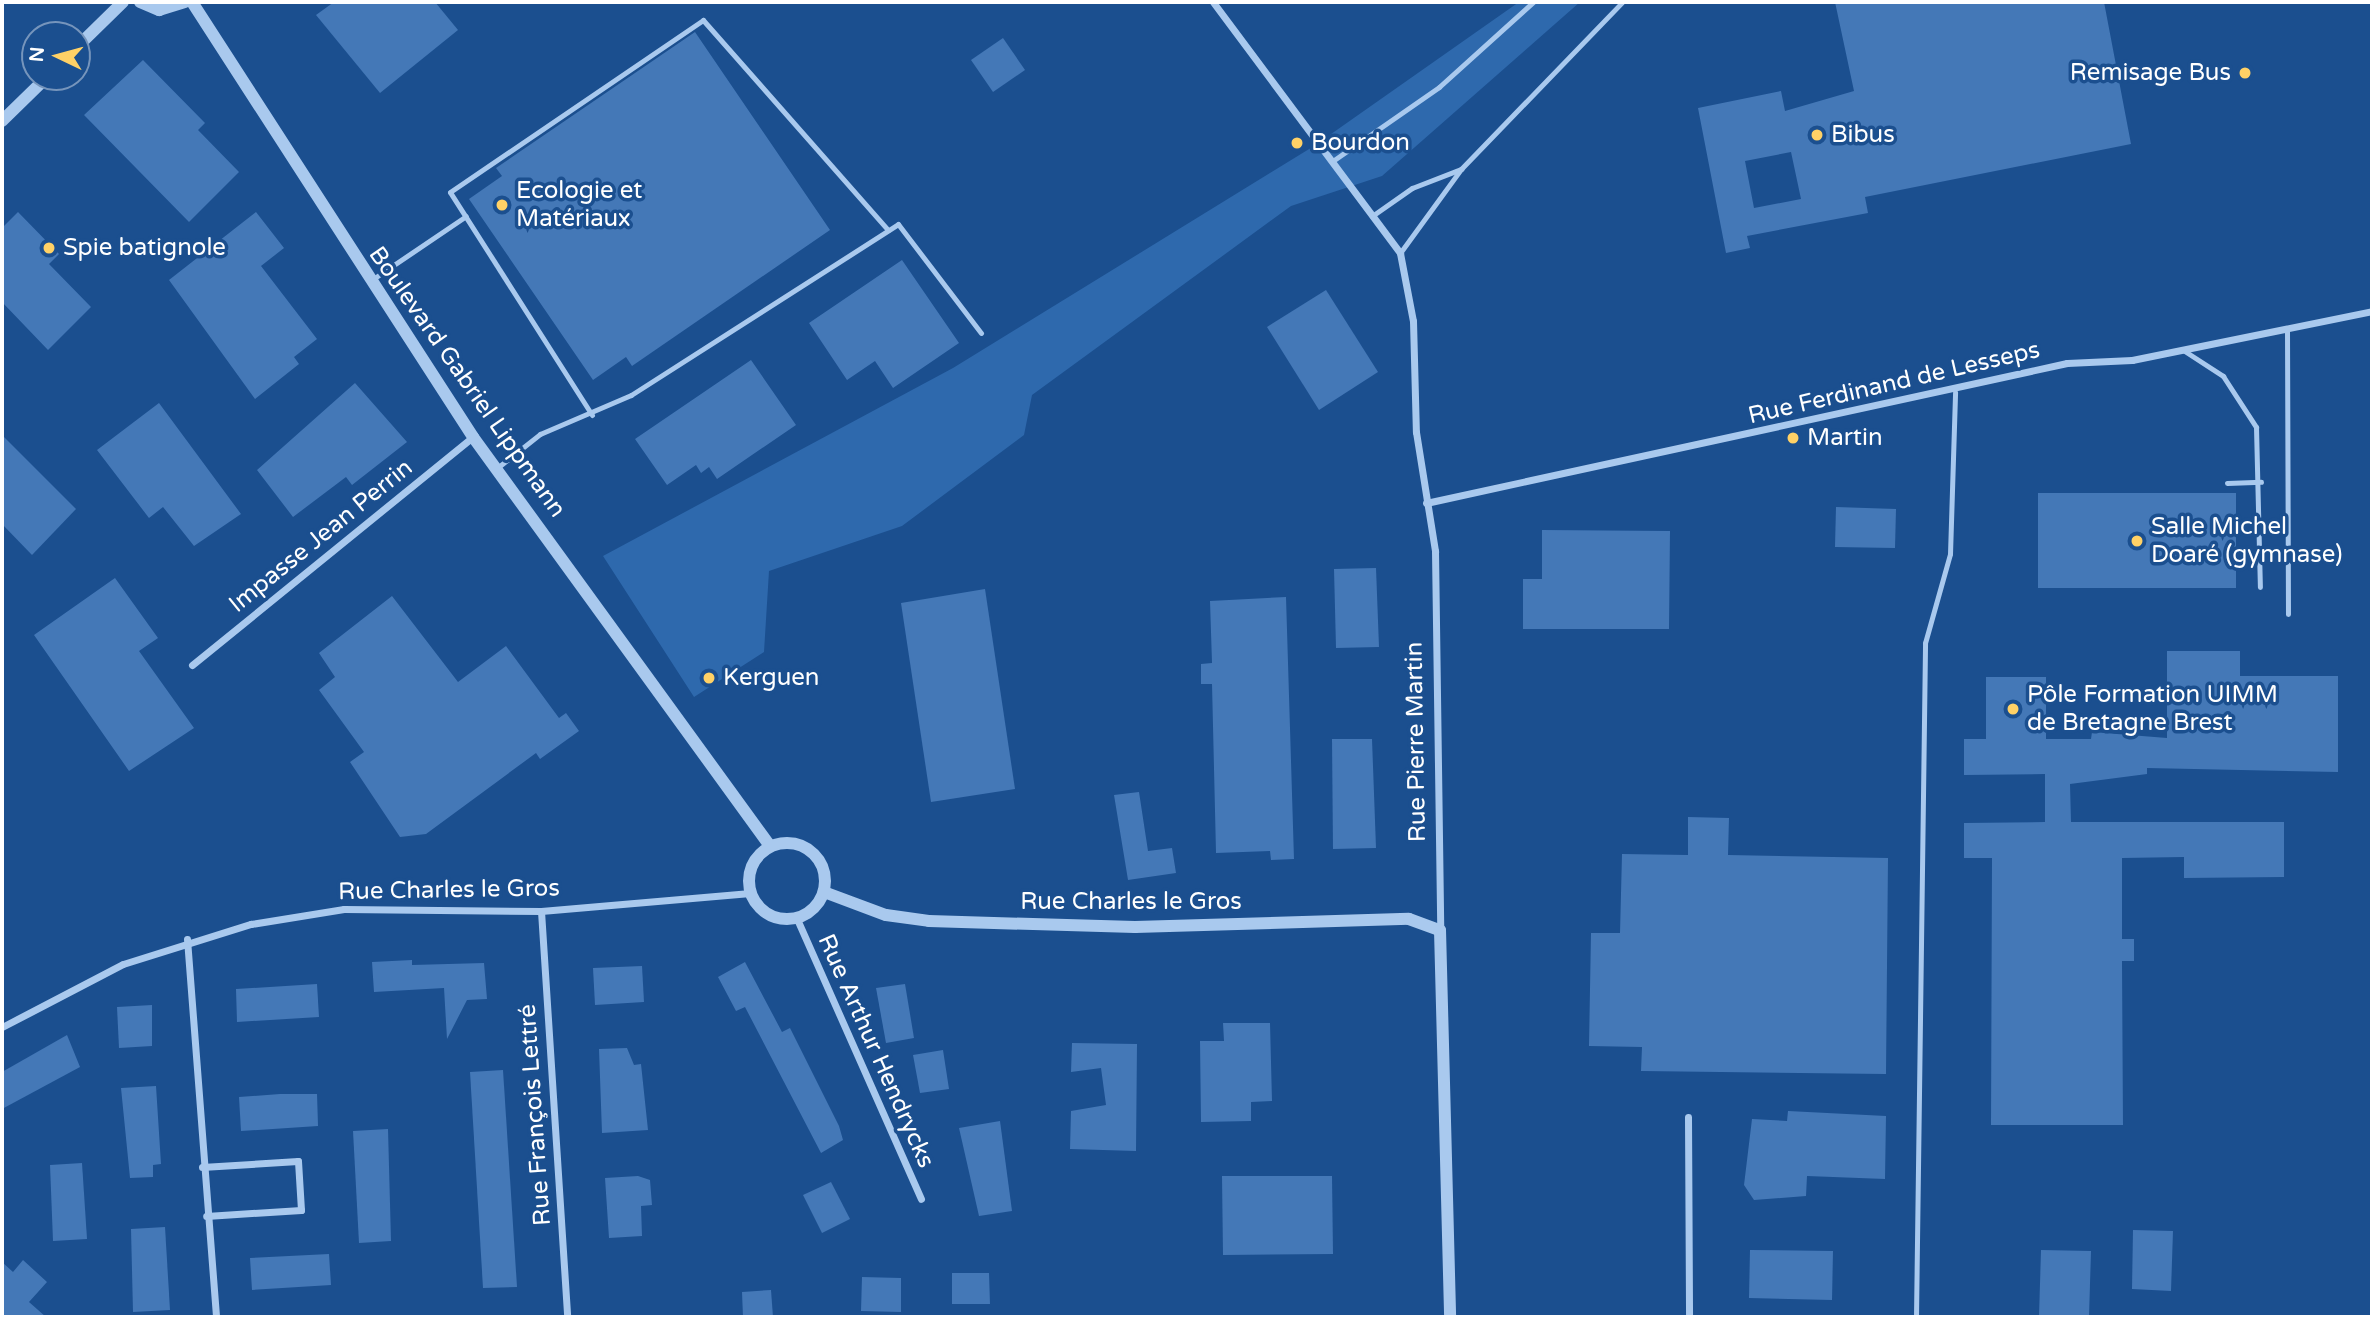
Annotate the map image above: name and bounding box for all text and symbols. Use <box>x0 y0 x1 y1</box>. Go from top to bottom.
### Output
north arrow <box>21 21 91 91</box>
text: N <box>25 46 49 63</box>
place label: Remisage Bus <box>2070 59 2231 87</box>
marker: Remisage Bus <box>2237 65 2253 81</box>
place label: Bibus <box>1831 121 1895 149</box>
marker: Bibus <box>1809 127 1825 143</box>
place label: Bourdon <box>1311 129 1410 157</box>
marker: Bourdon <box>1289 135 1305 151</box>
place label: Ecologie et Matériaux <box>516 177 643 233</box>
marker: Ecologie et Matériaux <box>494 197 510 213</box>
place label: Spie batignole <box>63 234 226 262</box>
marker: Spie batignole <box>41 240 57 256</box>
street label: Boulevard Gabriel Lippmann <box>362 241 572 523</box>
street label: Rue Ferdinand de Lesseps <box>1745 335 2043 431</box>
place label: Martin <box>1807 424 1883 452</box>
marker: Martin <box>1785 430 1801 446</box>
street label: Impasse Jean Perrin <box>224 453 418 619</box>
place label: Salle Michel Doaré (gymnase) <box>2151 513 2342 569</box>
marker: Salle Michel Doaré (gymnase) <box>2129 533 2145 549</box>
street label: Rue Pierre Martin <box>1400 642 1432 842</box>
place label: Kerguen <box>723 664 819 692</box>
marker: Kerguen <box>701 670 717 686</box>
place label: Pôle Formation UIMM de Bretagne Brest <box>2027 681 2278 737</box>
marker: Pôle Formation UIMM de Bretagne Brest <box>2005 701 2021 717</box>
street label: Rue Charles le Gros <box>338 874 560 906</box>
street label: Rue Charles le Gros <box>1020 888 1242 916</box>
street label: Rue Arthur Hendrycks <box>811 930 941 1172</box>
street label: Rue François Lettré <box>513 1003 557 1227</box>

